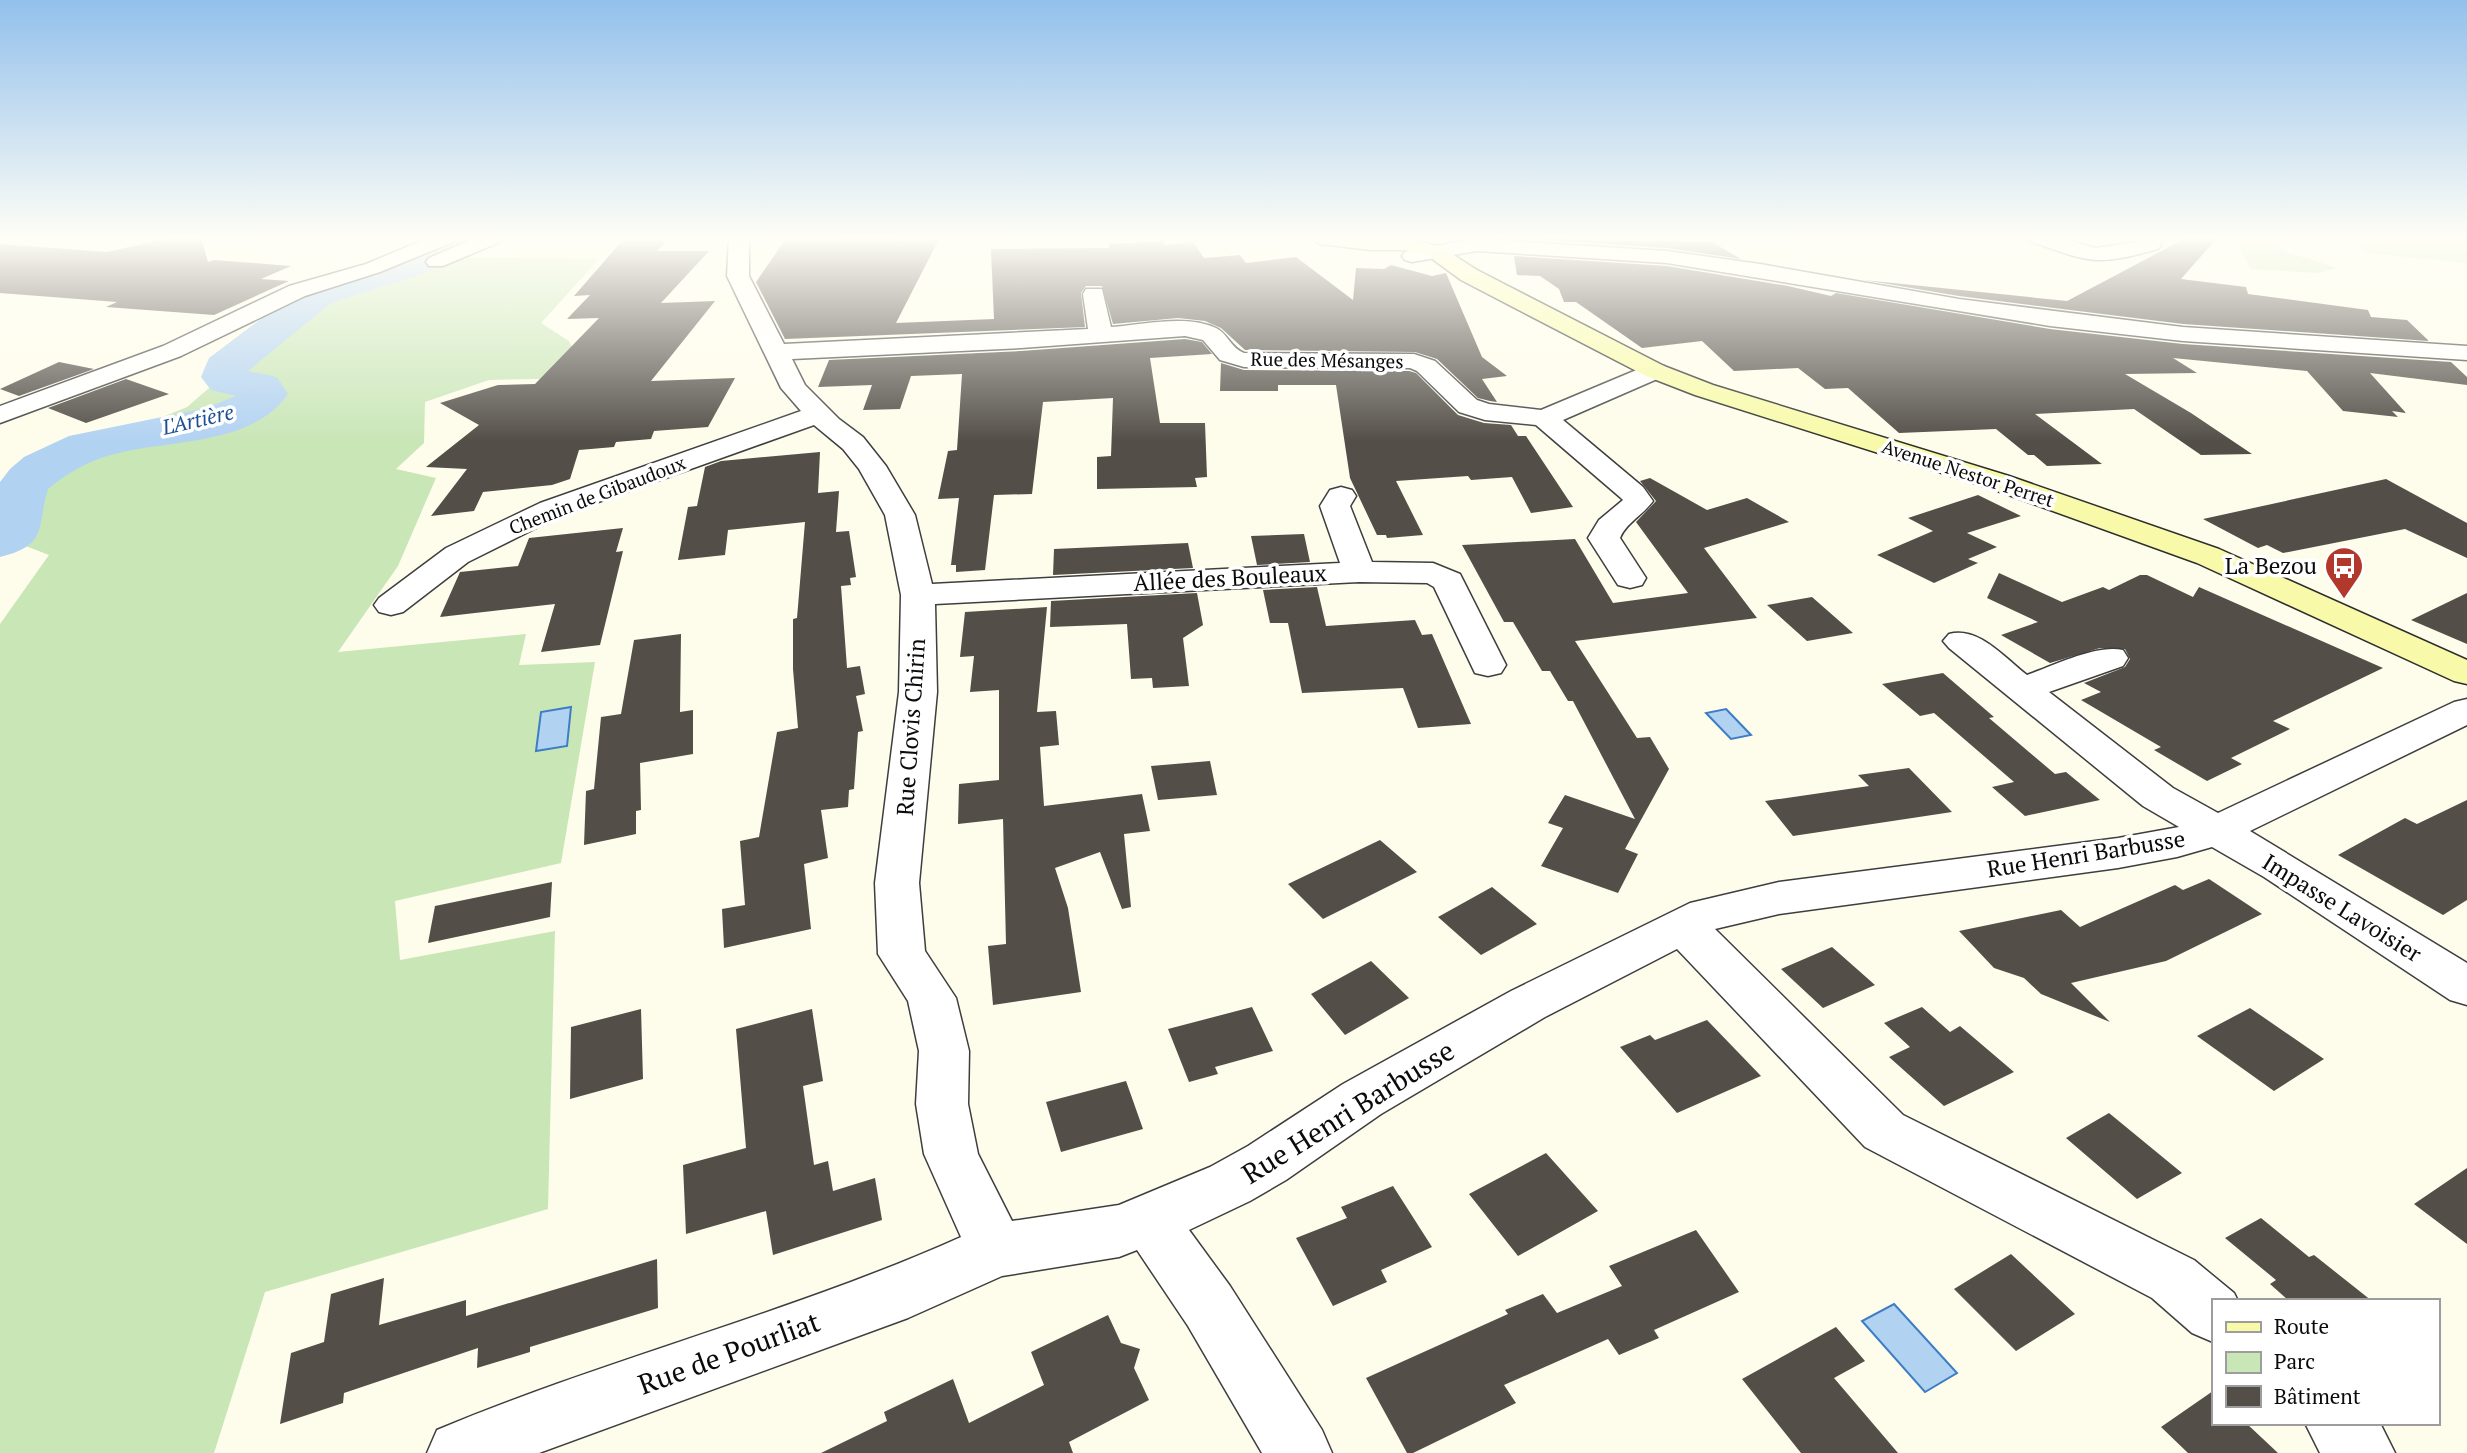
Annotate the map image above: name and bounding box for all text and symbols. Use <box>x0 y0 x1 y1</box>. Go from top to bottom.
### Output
street label: Rue des Mésanges <box>1250 346 1404 373</box>
water label: L'Artière <box>158 397 237 441</box>
street label: Avenue Nestor Perret <box>1879 433 2057 512</box>
street label: Chemin de Gibaudoux <box>505 449 689 540</box>
bus stop icon: La Bezou <box>2323 545 2365 600</box>
place label: La Bezou <box>2225 550 2317 581</box>
street label: Allée des Bouleaux <box>1133 557 1327 598</box>
street label: Rue Clovis Chirin <box>889 637 932 817</box>
street label: Rue Henri Barbusse <box>1985 823 2187 884</box>
street label: Impasse Lavoisier <box>2257 846 2428 969</box>
street label: Rue Henri Barbusse <box>1235 1031 1461 1192</box>
legend <box>2212 1299 2439 1425</box>
street label: Rue de Pourliat <box>633 1302 825 1403</box>
text: Route <box>2274 1312 2329 1340</box>
text: Parc <box>2274 1347 2315 1375</box>
text: Bâtiment <box>2274 1382 2361 1410</box>

